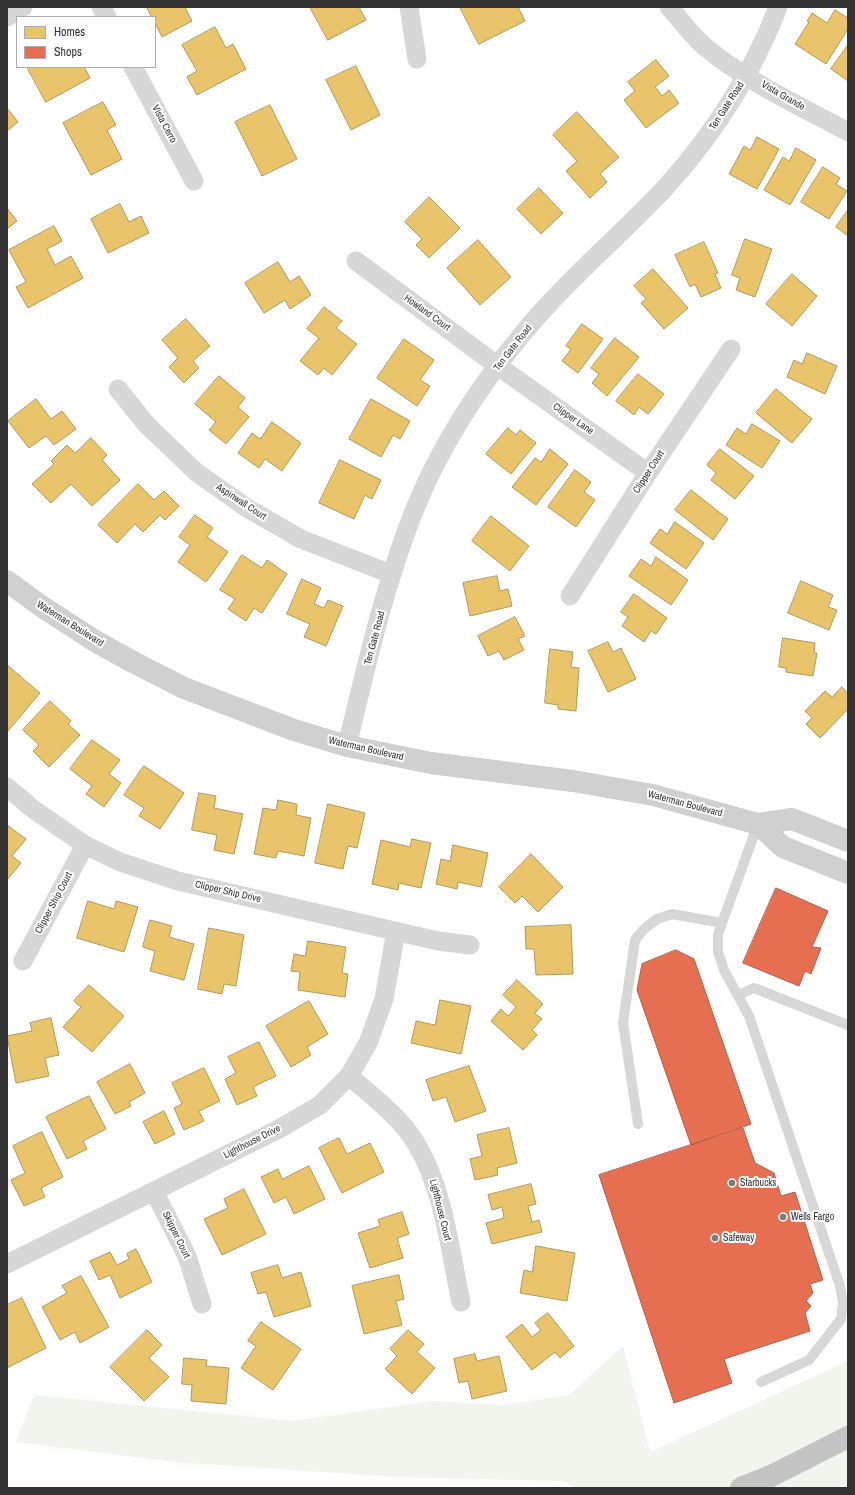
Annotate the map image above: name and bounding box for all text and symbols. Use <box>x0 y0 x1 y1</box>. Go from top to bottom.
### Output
legend <box>16 16 156 68</box>
text: Homes <box>54 24 85 40</box>
text: Shops <box>54 44 82 60</box>
street label: Vista Grande <box>759 79 807 113</box>
street label: Ten Gate Road <box>707 80 747 132</box>
street label: Vista Cerro <box>149 103 179 145</box>
street label: Howland Court <box>402 292 452 334</box>
street label: Ten Gate Road <box>491 323 535 373</box>
street label: Clipper Lane <box>550 401 596 437</box>
street label: Clipper Court <box>631 448 667 496</box>
street label: Aspinwall Court <box>214 481 268 523</box>
street label: Waterman Boulevard <box>34 599 106 649</box>
street label: Ten Gate Road <box>362 610 388 666</box>
street label: Waterman Boulevard <box>327 735 405 763</box>
street label: Waterman Boulevard <box>646 788 724 820</box>
street label: Clipper Ship Court <box>33 870 75 936</box>
street label: Clipper Ship Drive <box>194 879 262 905</box>
street label: Lighthouse Drive <box>221 1122 283 1162</box>
place label: Starbucks <box>740 1177 776 1189</box>
street label: Lighthouse Court <box>427 1178 453 1242</box>
marker: Starbucks <box>727 1178 737 1188</box>
street label: Skipper Court <box>160 1210 192 1260</box>
place label: Wells Fargo <box>791 1211 834 1223</box>
marker: Wells Fargo <box>778 1212 788 1222</box>
place label: Safeway <box>723 1232 754 1244</box>
marker: Safeway <box>710 1233 720 1243</box>

